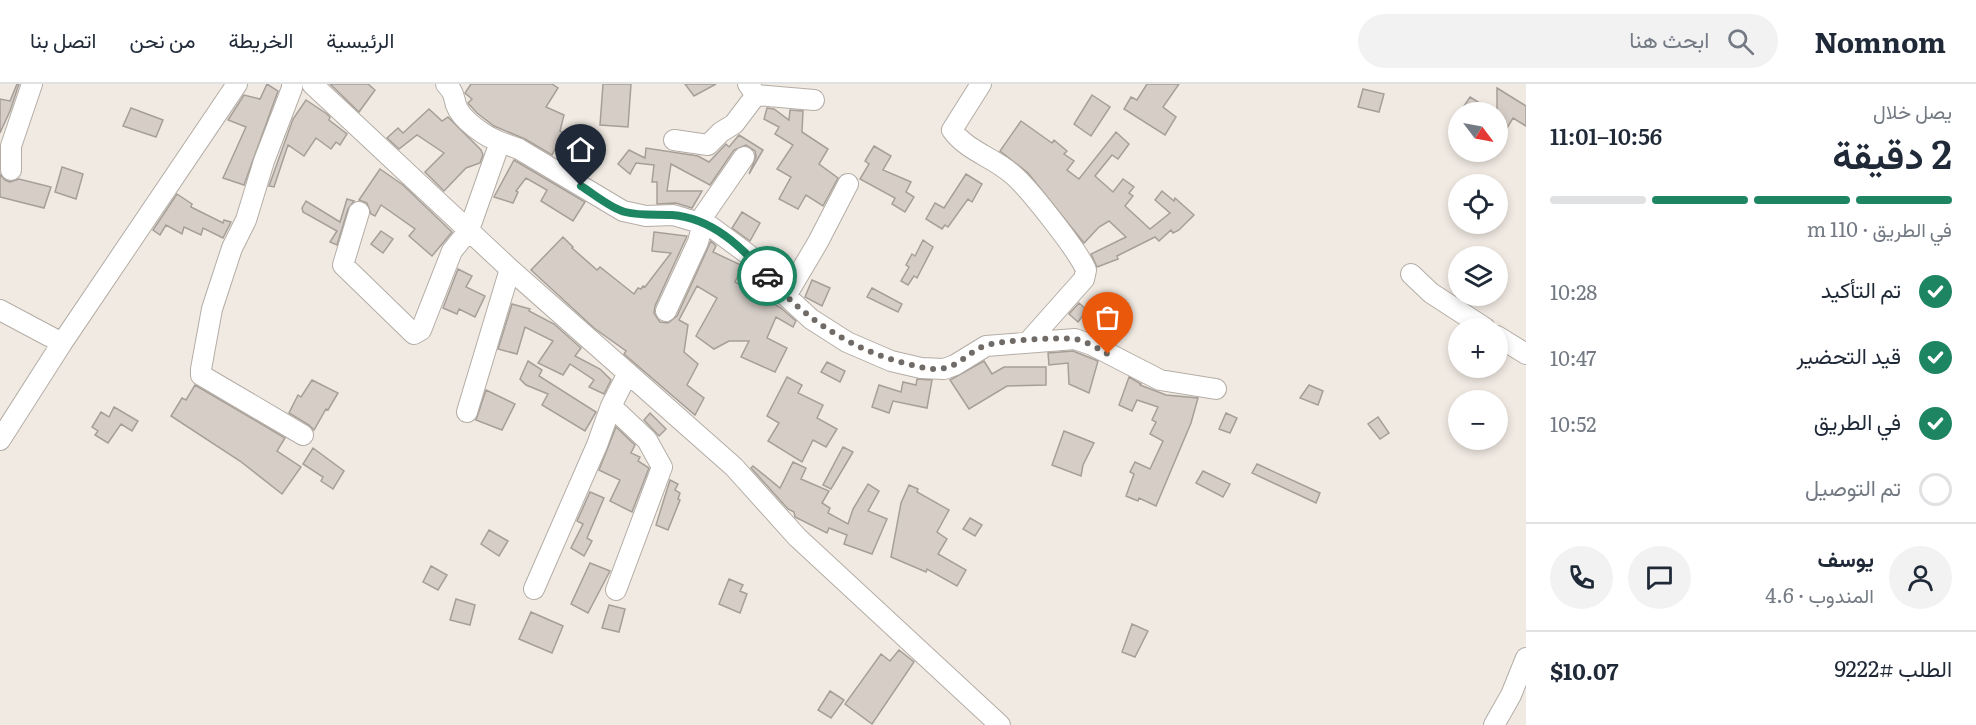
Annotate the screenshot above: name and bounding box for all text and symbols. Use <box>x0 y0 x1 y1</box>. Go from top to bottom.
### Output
search box <box>1358 14 1778 68</box>
text: Nomnom <box>1814 20 1946 62</box>
text: ابحث هنا <box>1629 22 1709 55</box>
text: اتصل بنا <box>30 23 96 54</box>
text: من نحن <box>129 23 195 54</box>
text: الخريطة <box>228 23 293 54</box>
text: الرئيسية <box>326 23 394 54</box>
icon: search <box>1724 25 1757 58</box>
text: يصل خلال <box>1873 95 1952 125</box>
north arrow <box>1448 102 1508 162</box>
map controls <box>1448 102 1508 450</box>
text: 10:56–11:01 <box>1550 119 1662 152</box>
text: 2 دقيقة <box>1832 123 1952 181</box>
pin <box>555 124 606 186</box>
icon: home <box>564 133 597 166</box>
button: locate <box>1448 174 1508 234</box>
text: في الطريق · 110 m <box>1807 213 1952 243</box>
courier <box>737 246 797 306</box>
button: layers <box>1448 246 1508 306</box>
icon: car <box>751 260 784 293</box>
text: تم التأكيد <box>1821 272 1901 305</box>
icon: check <box>1919 275 1952 308</box>
text: 10:28 <box>1550 276 1597 306</box>
pin <box>1082 292 1133 354</box>
icon: bag <box>1091 301 1124 334</box>
button: + <box>1448 318 1508 378</box>
text: قيد التحضير <box>1796 338 1901 371</box>
icon: check <box>1919 341 1952 374</box>
text: 10:47 <box>1550 342 1596 372</box>
button: − <box>1448 390 1508 450</box>
text: في الطريق <box>1814 404 1901 437</box>
icon: check <box>1919 407 1952 440</box>
text: 10:52 <box>1550 408 1596 438</box>
text: تم التوصيل <box>1805 470 1901 503</box>
text: يوسف <box>1818 541 1874 574</box>
button: phone <box>1550 546 1613 609</box>
button: chat <box>1628 546 1691 609</box>
button: person <box>1889 546 1952 609</box>
text: المندوب · 4.6 <box>1765 579 1874 609</box>
text: الطلب #9222 <box>1834 651 1952 684</box>
text: $10.07 <box>1550 654 1618 687</box>

